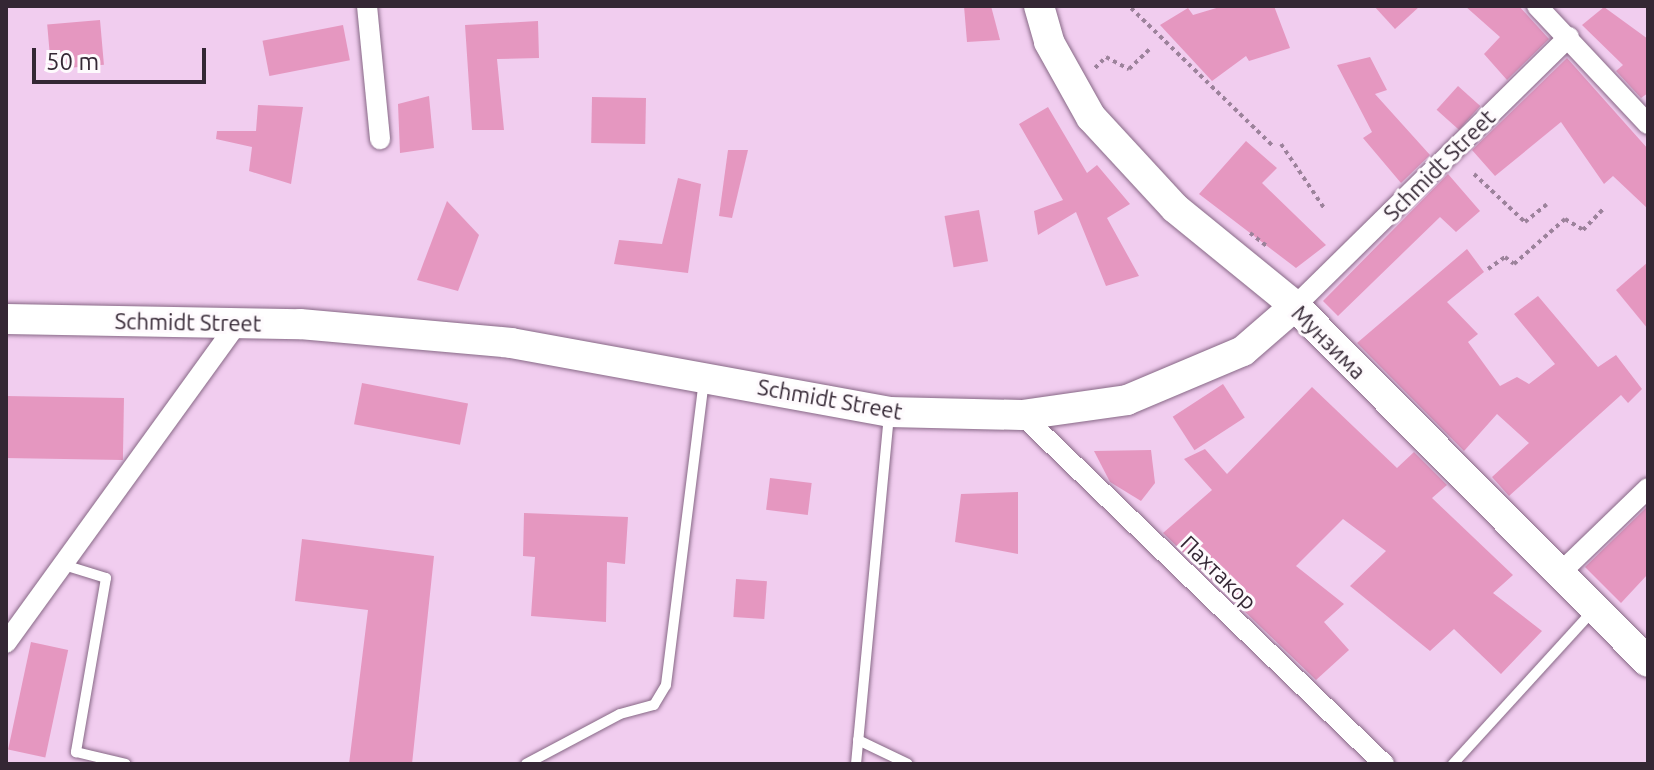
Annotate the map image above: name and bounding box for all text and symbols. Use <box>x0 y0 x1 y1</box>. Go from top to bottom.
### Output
scale bar <box>36 32 210 82</box>
text: 50 m <box>46 48 99 75</box>
street label: Schmidt Street <box>1378 104 1500 226</box>
street label: Мунзима <box>1287 300 1371 384</box>
street label: Schmidt Street <box>114 308 262 336</box>
street label: Schmidt Street <box>756 373 904 425</box>
street label: Пахтакор <box>1176 529 1262 615</box>

